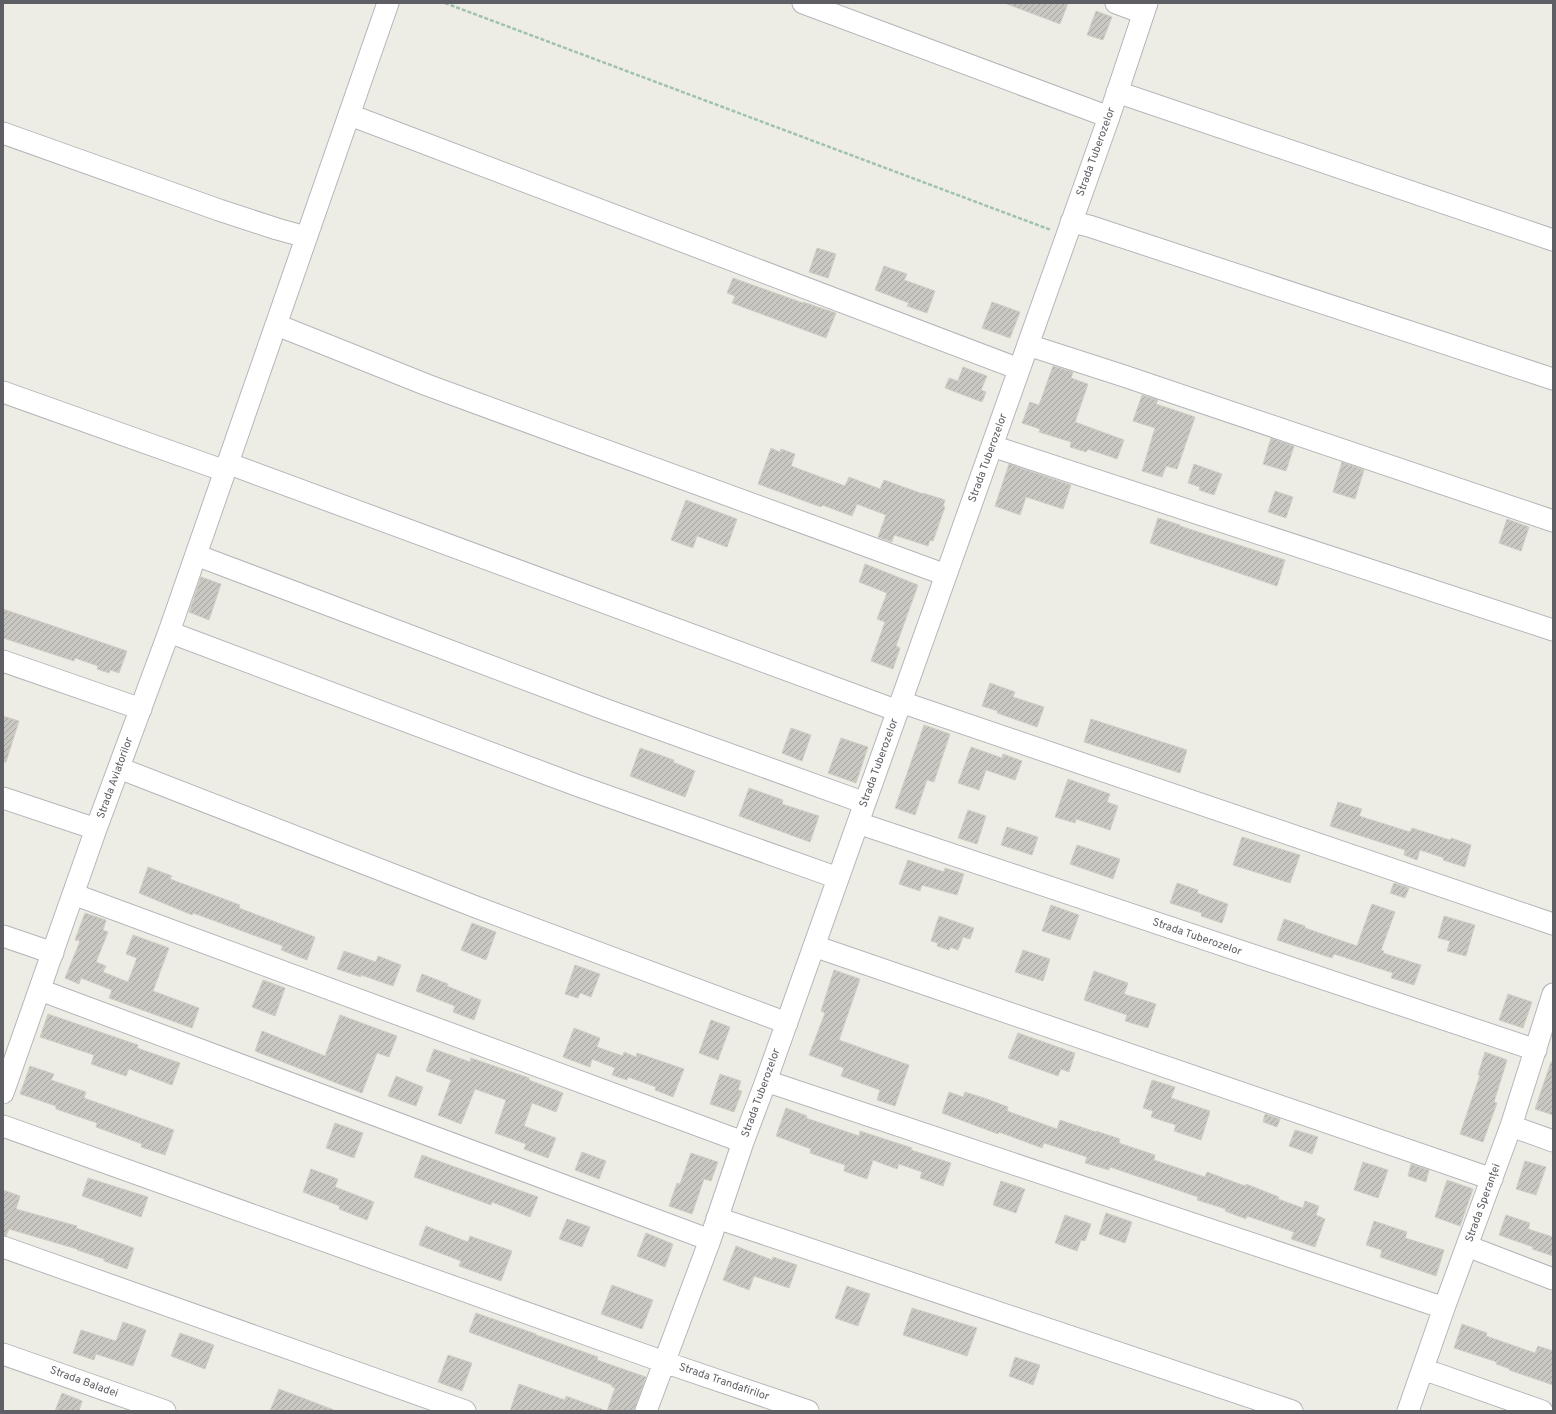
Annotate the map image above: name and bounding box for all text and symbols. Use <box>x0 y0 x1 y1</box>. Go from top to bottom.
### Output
street label: Strada Tuberozelor <box>1073 105 1119 198</box>
street label: Strada Tuberozelor <box>965 411 1011 504</box>
street label: Strada Tuberozelor <box>856 716 902 809</box>
street label: Strada Aviatorilor <box>94 735 136 821</box>
street label: Strada Tuberozelor <box>1151 915 1244 959</box>
street label: Strada Tuberozelor <box>738 1046 784 1139</box>
street label: Strada Speranței <box>1462 1162 1504 1244</box>
street label: Strada Trandafirilor <box>677 1360 772 1404</box>
street label: Strada Baladei <box>48 1363 120 1401</box>

